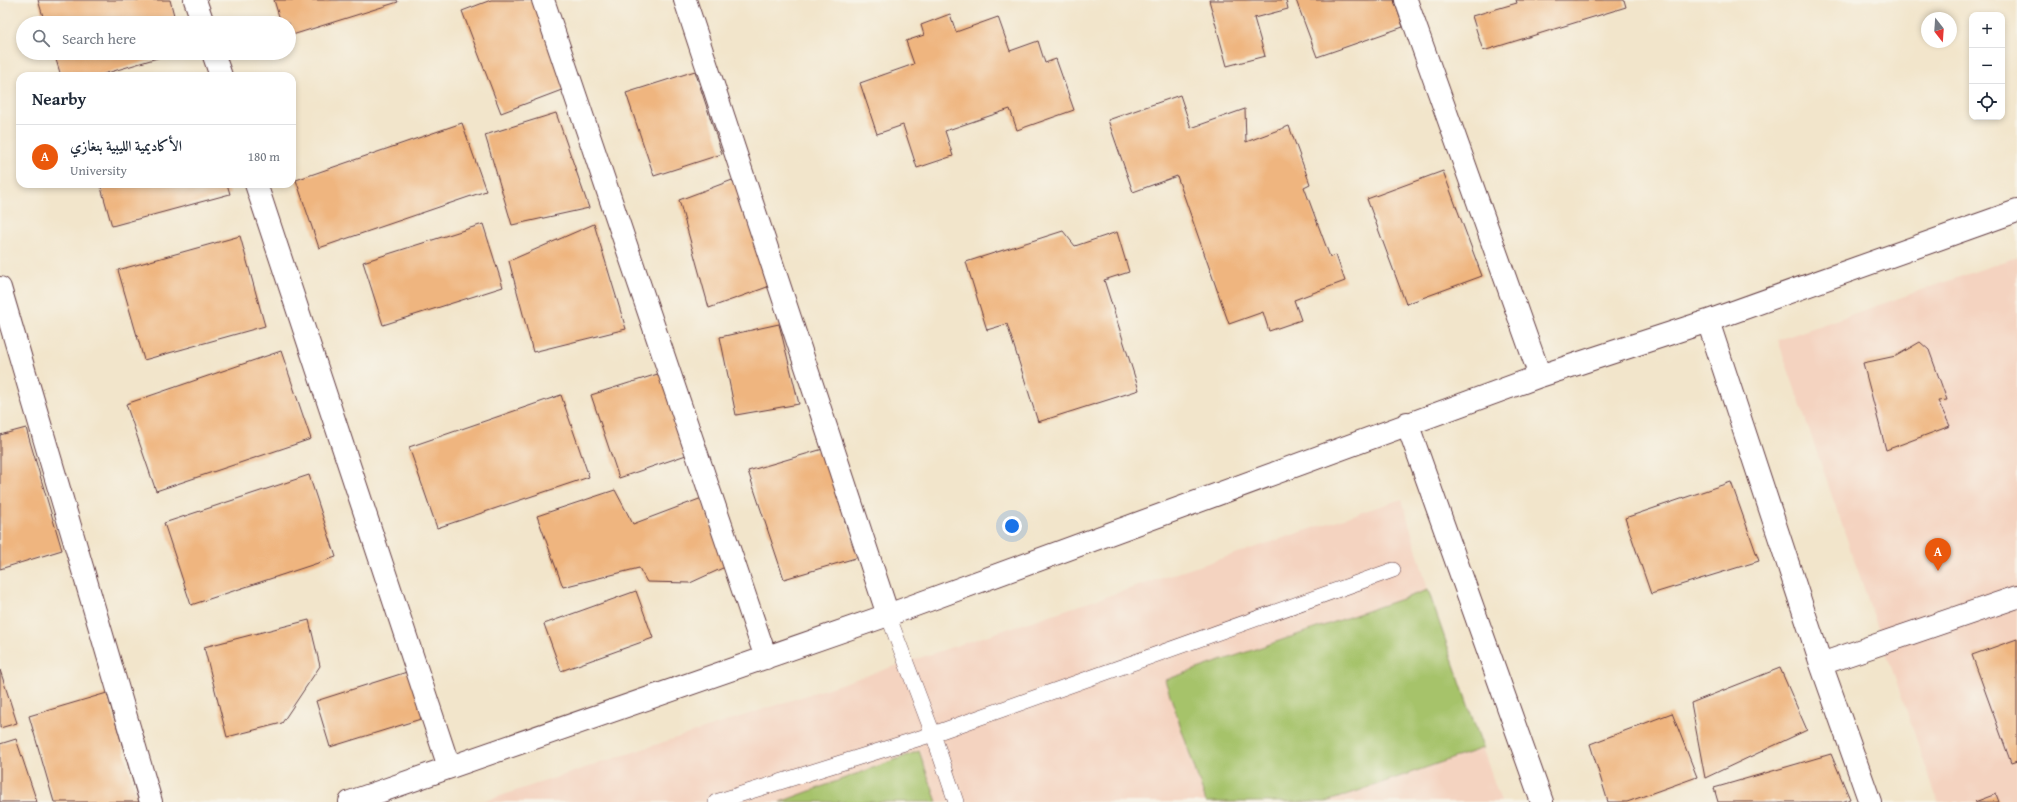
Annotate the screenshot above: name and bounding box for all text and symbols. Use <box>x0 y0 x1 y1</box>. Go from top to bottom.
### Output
north arrow <box>1921 12 1957 48</box>
map controls <box>1969 12 2005 120</box>
button: + <box>1969 12 2005 48</box>
search box <box>16 16 296 60</box>
icon: search <box>30 27 52 49</box>
text: Search here <box>62 28 136 49</box>
button: − <box>1969 48 2005 84</box>
button: locate <box>1969 84 2005 120</box>
text: Nearby <box>32 86 86 111</box>
text: الأكاديمية الليبية بنغازي <box>70 135 182 156</box>
text: A <box>41 147 49 166</box>
text: 180 m <box>248 147 280 166</box>
text: University <box>70 161 127 180</box>
your location <box>1002 516 1022 536</box>
pin: A <box>1925 538 1951 571</box>

